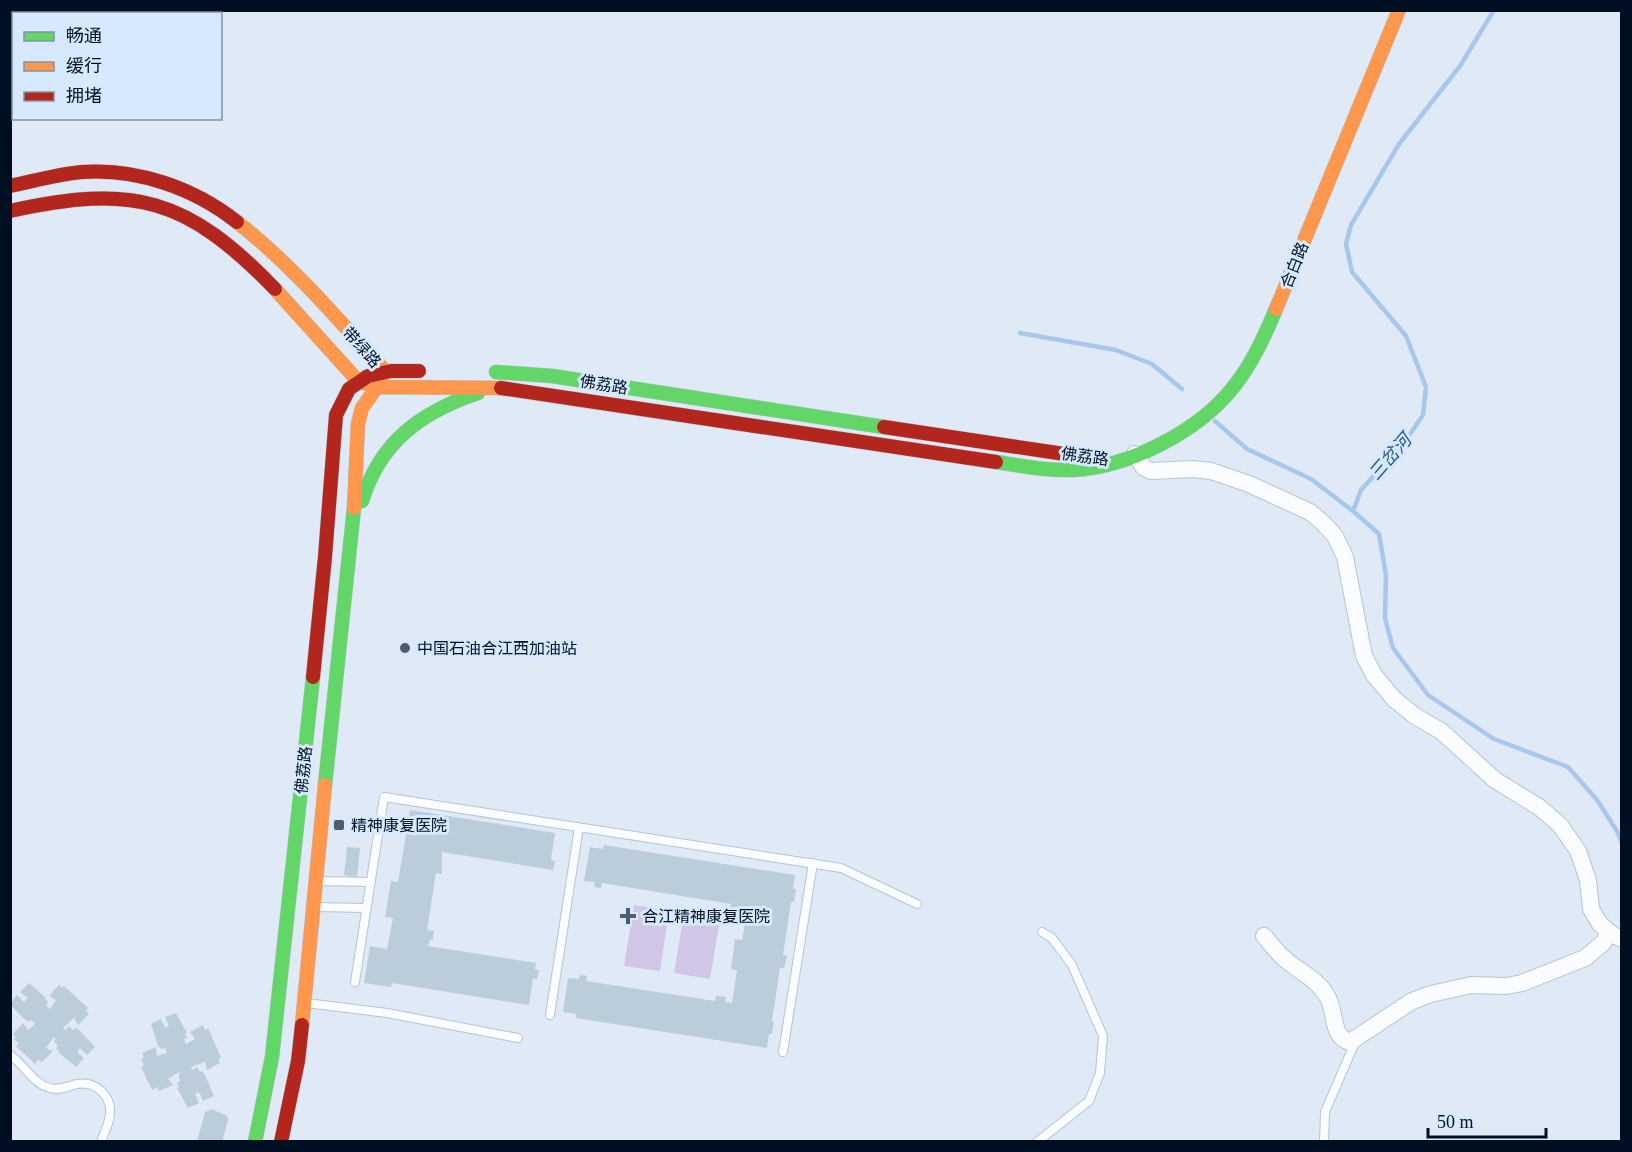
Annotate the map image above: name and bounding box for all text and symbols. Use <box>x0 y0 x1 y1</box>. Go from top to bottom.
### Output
legend <box>12 12 222 120</box>
text: 畅通 <box>66 26 102 46</box>
text: 缓行 <box>66 56 102 76</box>
text: 拥堵 <box>66 86 102 106</box>
street label: 合白路 <box>1278 240 1311 291</box>
street label: 带绿路 <box>339 324 384 371</box>
street label: 佛荔路 <box>579 372 629 397</box>
water label: 三岔河 <box>1365 428 1417 484</box>
street label: 佛荔路 <box>1060 445 1110 468</box>
place label: 中国石油合江西加油站 <box>417 640 577 657</box>
marker: 中国石油合江西加油站 <box>398 641 412 655</box>
street label: 佛荔路 <box>293 745 314 795</box>
place label: 精神康复医院 <box>351 817 447 834</box>
marker: 精神康复医院 <box>332 818 346 832</box>
marker: 合江精神康复医院 <box>619 907 637 925</box>
place label: 合江精神康复医院 <box>642 908 770 925</box>
scale bar <box>1428 1101 1546 1139</box>
text: 50 m <box>1437 1112 1474 1132</box>

